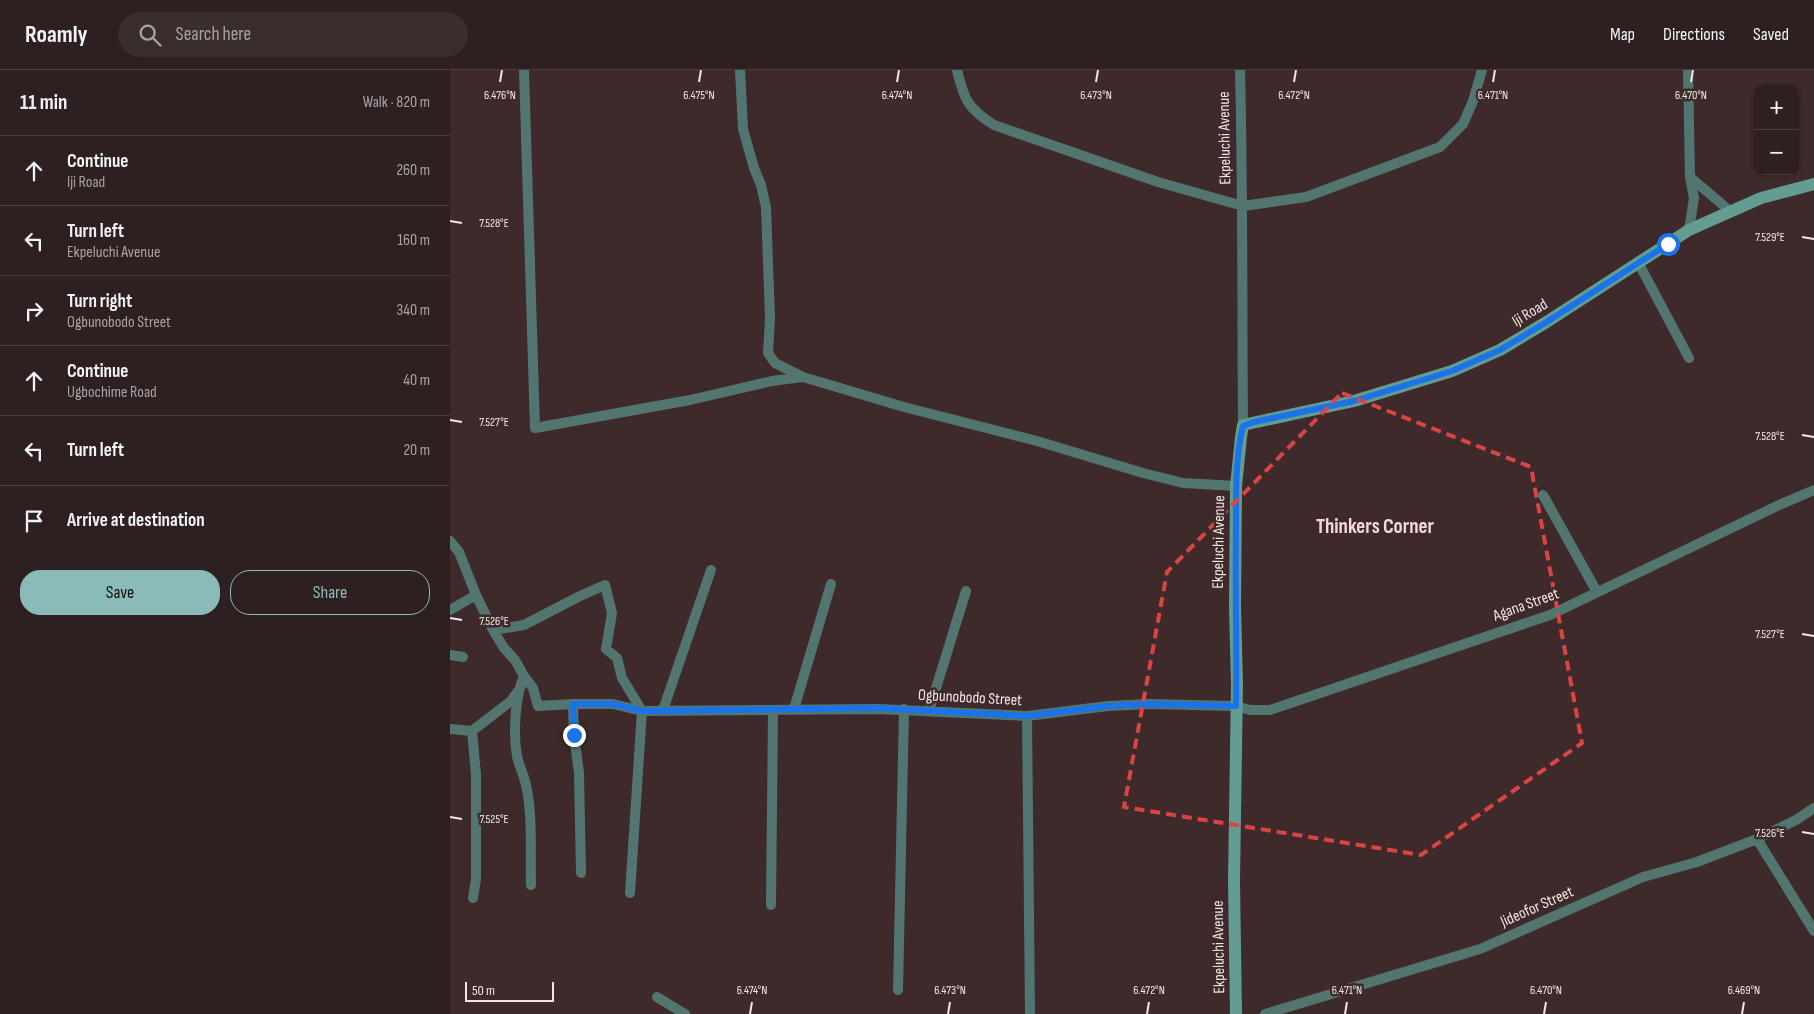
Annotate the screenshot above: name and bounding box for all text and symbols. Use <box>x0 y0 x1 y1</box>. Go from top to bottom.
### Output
search box <box>118 12 468 57</box>
text: Roamly <box>25 20 88 49</box>
icon: search <box>136 21 164 49</box>
text: Search here <box>176 23 251 46</box>
text: Map <box>1610 24 1635 45</box>
text: Directions <box>1663 24 1725 45</box>
text: Saved <box>1753 24 1789 45</box>
map controls <box>1754 85 1799 175</box>
button: + <box>1754 85 1799 130</box>
text: 6.476°N <box>484 88 516 103</box>
text: 6.475°N <box>683 88 715 103</box>
text: 6.474°N <box>882 88 912 103</box>
text: 6.473°N <box>1080 88 1112 103</box>
text: 6.472°N <box>1278 88 1310 103</box>
text: 6.471°N <box>1478 88 1508 103</box>
text: 6.470°N <box>1675 88 1707 103</box>
text: 11 min <box>20 90 67 115</box>
street label: Ekpeluchi Avenue <box>1215 91 1235 185</box>
text: Walk · 820 m <box>363 93 430 112</box>
button: − <box>1754 130 1799 175</box>
text: Continue <box>67 150 128 173</box>
icon: ahead <box>20 157 48 185</box>
text: 260 m <box>396 161 430 180</box>
text: Iji Road <box>67 173 105 192</box>
text: 7.528°E <box>479 216 509 231</box>
text: Turn left <box>67 220 124 243</box>
icon: left <box>20 227 48 255</box>
text: 7.529°E <box>1755 230 1785 245</box>
text: 160 m <box>397 231 430 250</box>
route start <box>1657 233 1680 256</box>
text: Ekpeluchi Avenue <box>67 243 160 262</box>
text: Turn right <box>67 290 132 313</box>
street label: Iji Road <box>1509 295 1551 331</box>
icon: right <box>20 297 48 325</box>
text: 340 m <box>397 301 430 320</box>
text: Ogbunobodo Street <box>67 313 171 332</box>
text: Continue <box>67 360 128 383</box>
icon: ahead <box>20 367 48 395</box>
text: 40 m <box>403 371 430 390</box>
text: Ugbochime Road <box>67 383 157 402</box>
text: 7.527°E <box>479 415 509 430</box>
text: 7.528°E <box>1755 429 1785 444</box>
icon: left <box>20 437 48 465</box>
text: Turn left <box>67 439 124 462</box>
text: 20 m <box>403 441 430 460</box>
street label: Ekpeluchi Avenue <box>1209 495 1229 589</box>
icon: arrive <box>20 507 48 535</box>
text: Arrive at destination <box>67 509 205 532</box>
district label: Thinkers Corner <box>1316 514 1435 539</box>
button: Save <box>20 570 220 615</box>
button: Share <box>230 570 430 615</box>
street label: Agana Street <box>1490 584 1562 626</box>
text: 7.526°E <box>479 614 509 629</box>
text: 7.527°E <box>1755 627 1785 642</box>
street label: Ogbunobodo Street <box>918 686 1023 710</box>
route end <box>563 724 586 747</box>
text: 7.525°E <box>479 812 509 827</box>
text: 7.526°E <box>1755 826 1785 841</box>
street label: Jideofor Street <box>1497 882 1576 932</box>
street label: Ekpeluchi Avenue <box>1209 900 1229 994</box>
scale bar <box>465 979 554 1002</box>
text: 50 m <box>472 982 495 999</box>
text: 6.474°N <box>737 983 767 998</box>
text: 6.473°N <box>934 983 966 998</box>
text: 6.472°N <box>1133 983 1165 998</box>
text: 6.471°N <box>1332 983 1362 998</box>
text: 6.470°N <box>1530 983 1562 998</box>
text: 6.469°N <box>1728 983 1760 998</box>

